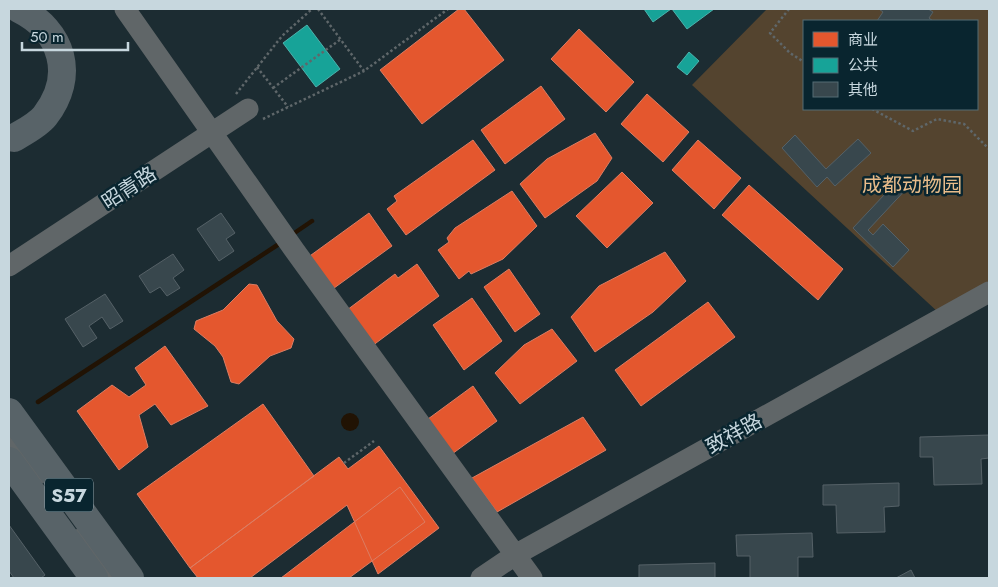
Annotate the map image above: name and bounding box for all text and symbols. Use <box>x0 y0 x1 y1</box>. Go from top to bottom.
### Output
scale bar <box>22 20 129 52</box>
legend <box>803 20 978 110</box>
text: 50 m <box>30 26 64 48</box>
text: 商业 <box>848 29 878 51</box>
text: 公共 <box>848 54 878 76</box>
text: 其他 <box>848 79 878 101</box>
street label: 昭青路 <box>96 160 162 216</box>
park label: 成都动物园 <box>862 171 962 200</box>
street label: 致祥路 <box>701 407 767 461</box>
road number: S57 <box>45 478 93 512</box>

